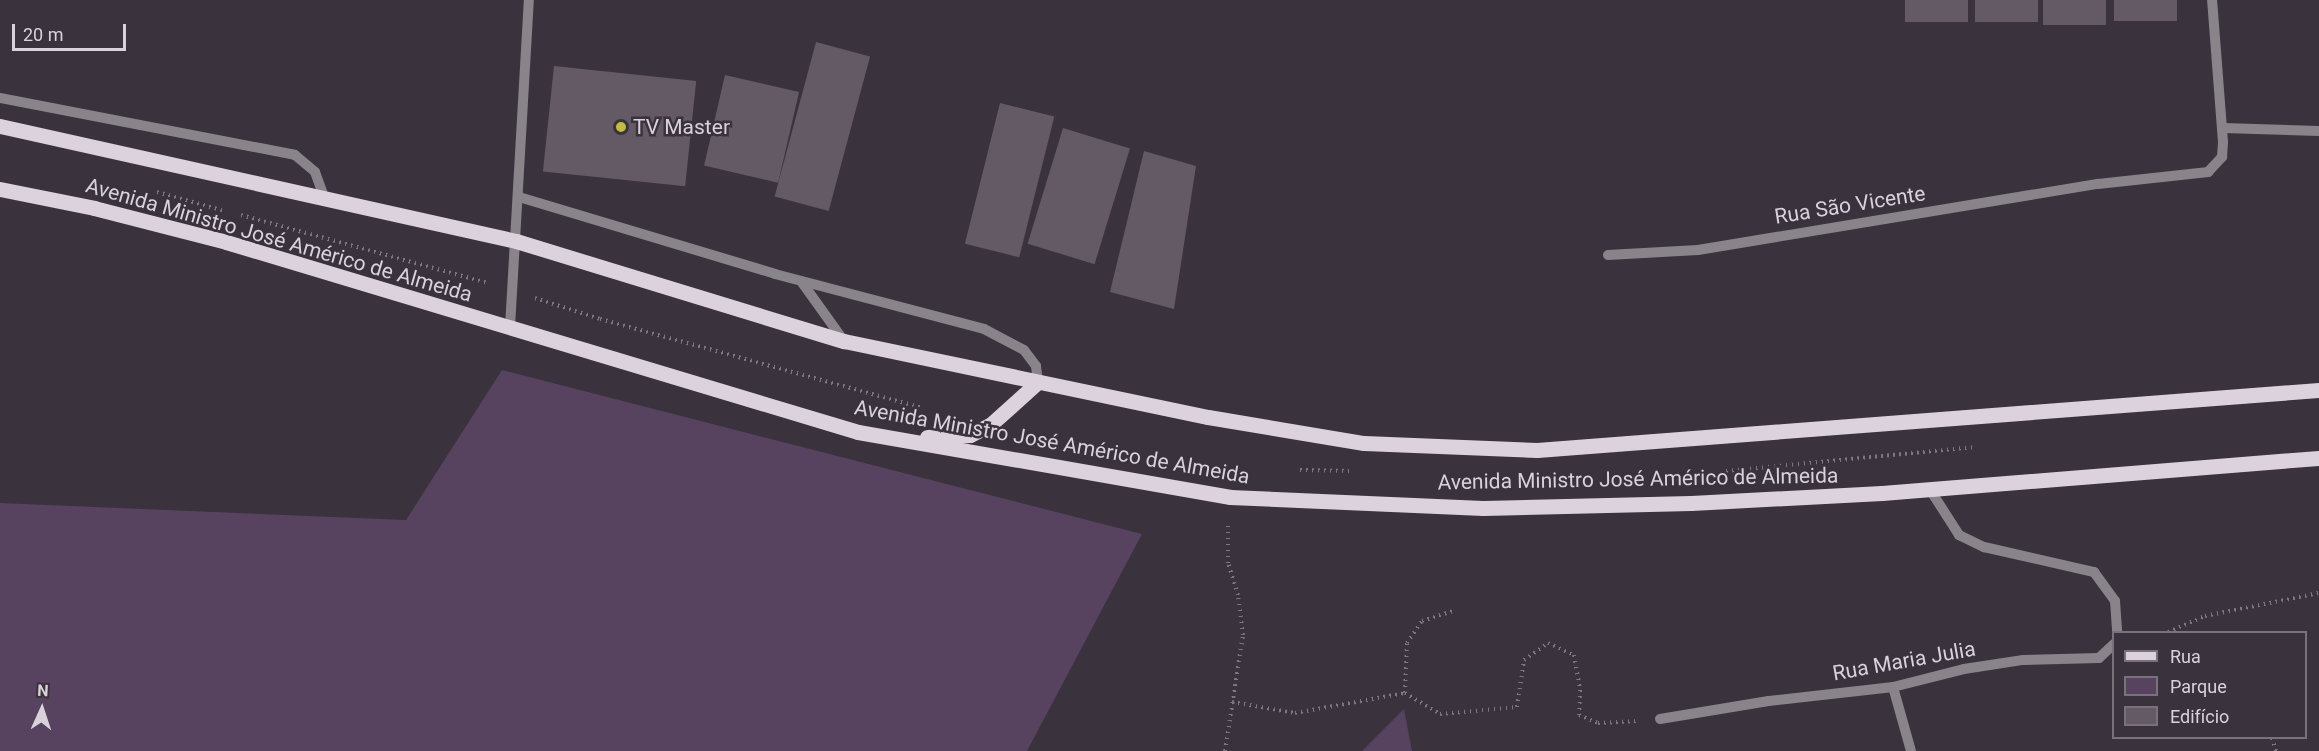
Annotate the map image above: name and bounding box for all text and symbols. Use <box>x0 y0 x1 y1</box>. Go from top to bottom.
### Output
scale bar <box>15 12 129 50</box>
text: 20 m <box>23 24 63 45</box>
place label: TV Master <box>633 114 730 140</box>
marker: TV Master <box>614 120 628 134</box>
street label: Avenida Ministro José Américo de Almeida <box>83 173 475 307</box>
street label: Rua São Vicente <box>1773 181 1927 229</box>
street label: Avenida Ministro José Américo de Almeida <box>852 395 1252 489</box>
street label: Avenida Ministro José Américo de Almeida <box>1437 463 1839 495</box>
legend <box>2112 631 2307 739</box>
street label: Rua Maria Julia <box>1831 636 1977 686</box>
text: Rua <box>2170 646 2201 667</box>
text: Parque <box>2170 676 2227 697</box>
north arrow <box>12 679 72 739</box>
text: N <box>37 681 49 700</box>
text: Edifício <box>2170 706 2229 727</box>

